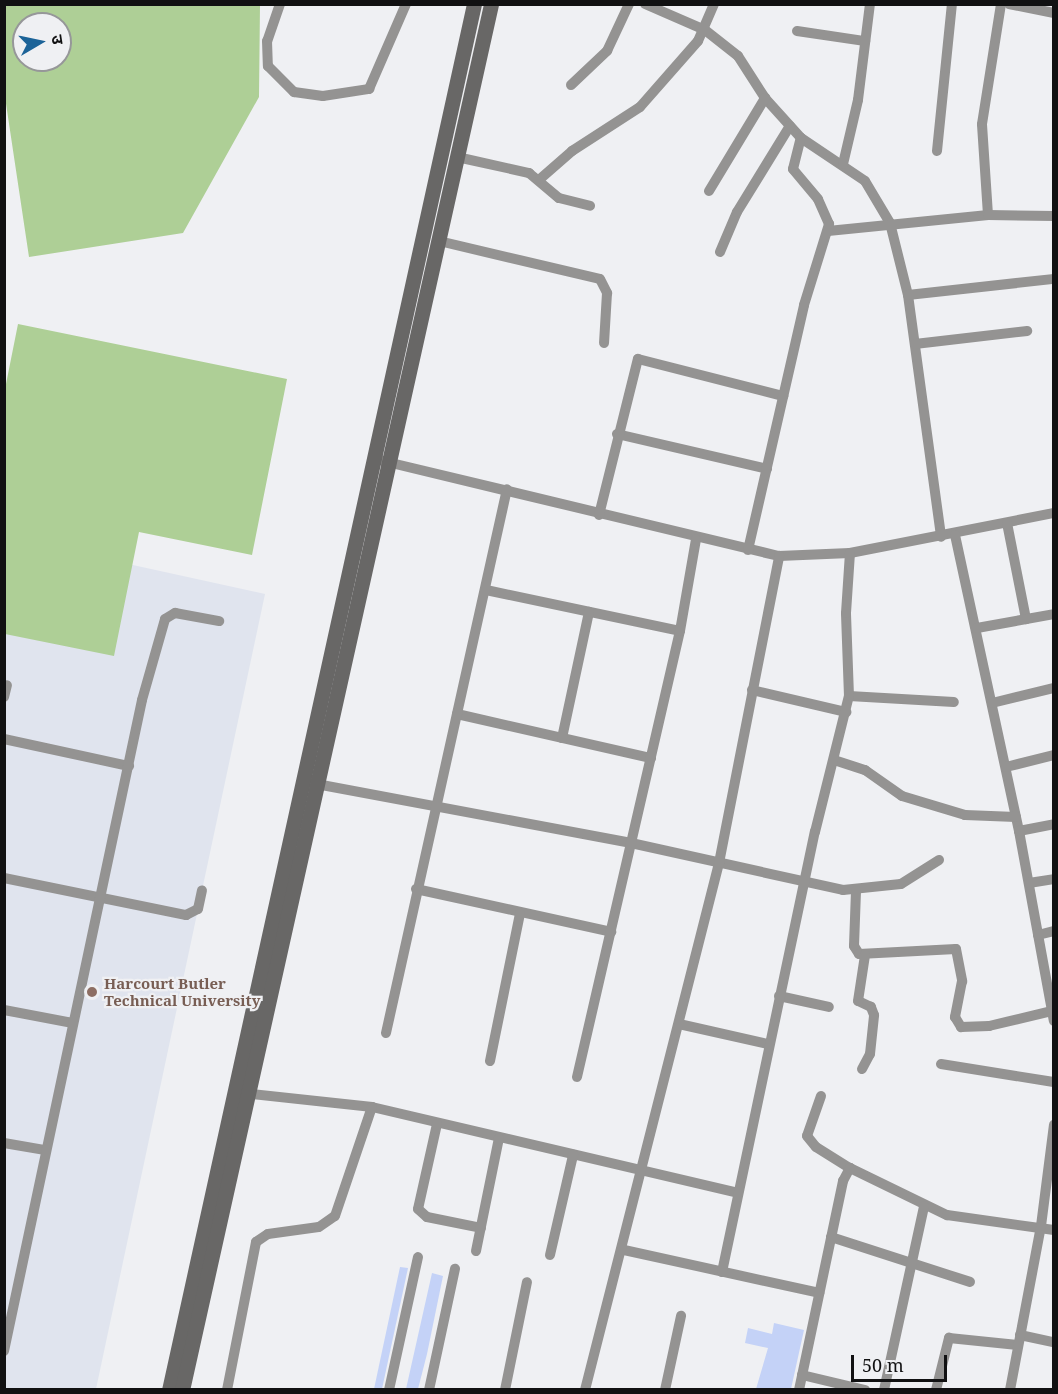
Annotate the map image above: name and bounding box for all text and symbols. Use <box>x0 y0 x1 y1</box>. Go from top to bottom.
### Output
north arrow <box>12 12 72 72</box>
text: उ <box>46 33 69 46</box>
place label: Harcourt Butler Technical University <box>104 974 260 1009</box>
marker: Harcourt Butler Technical University <box>85 985 99 999</box>
scale bar <box>854 1343 950 1381</box>
text: 50 m <box>862 1353 904 1377</box>

